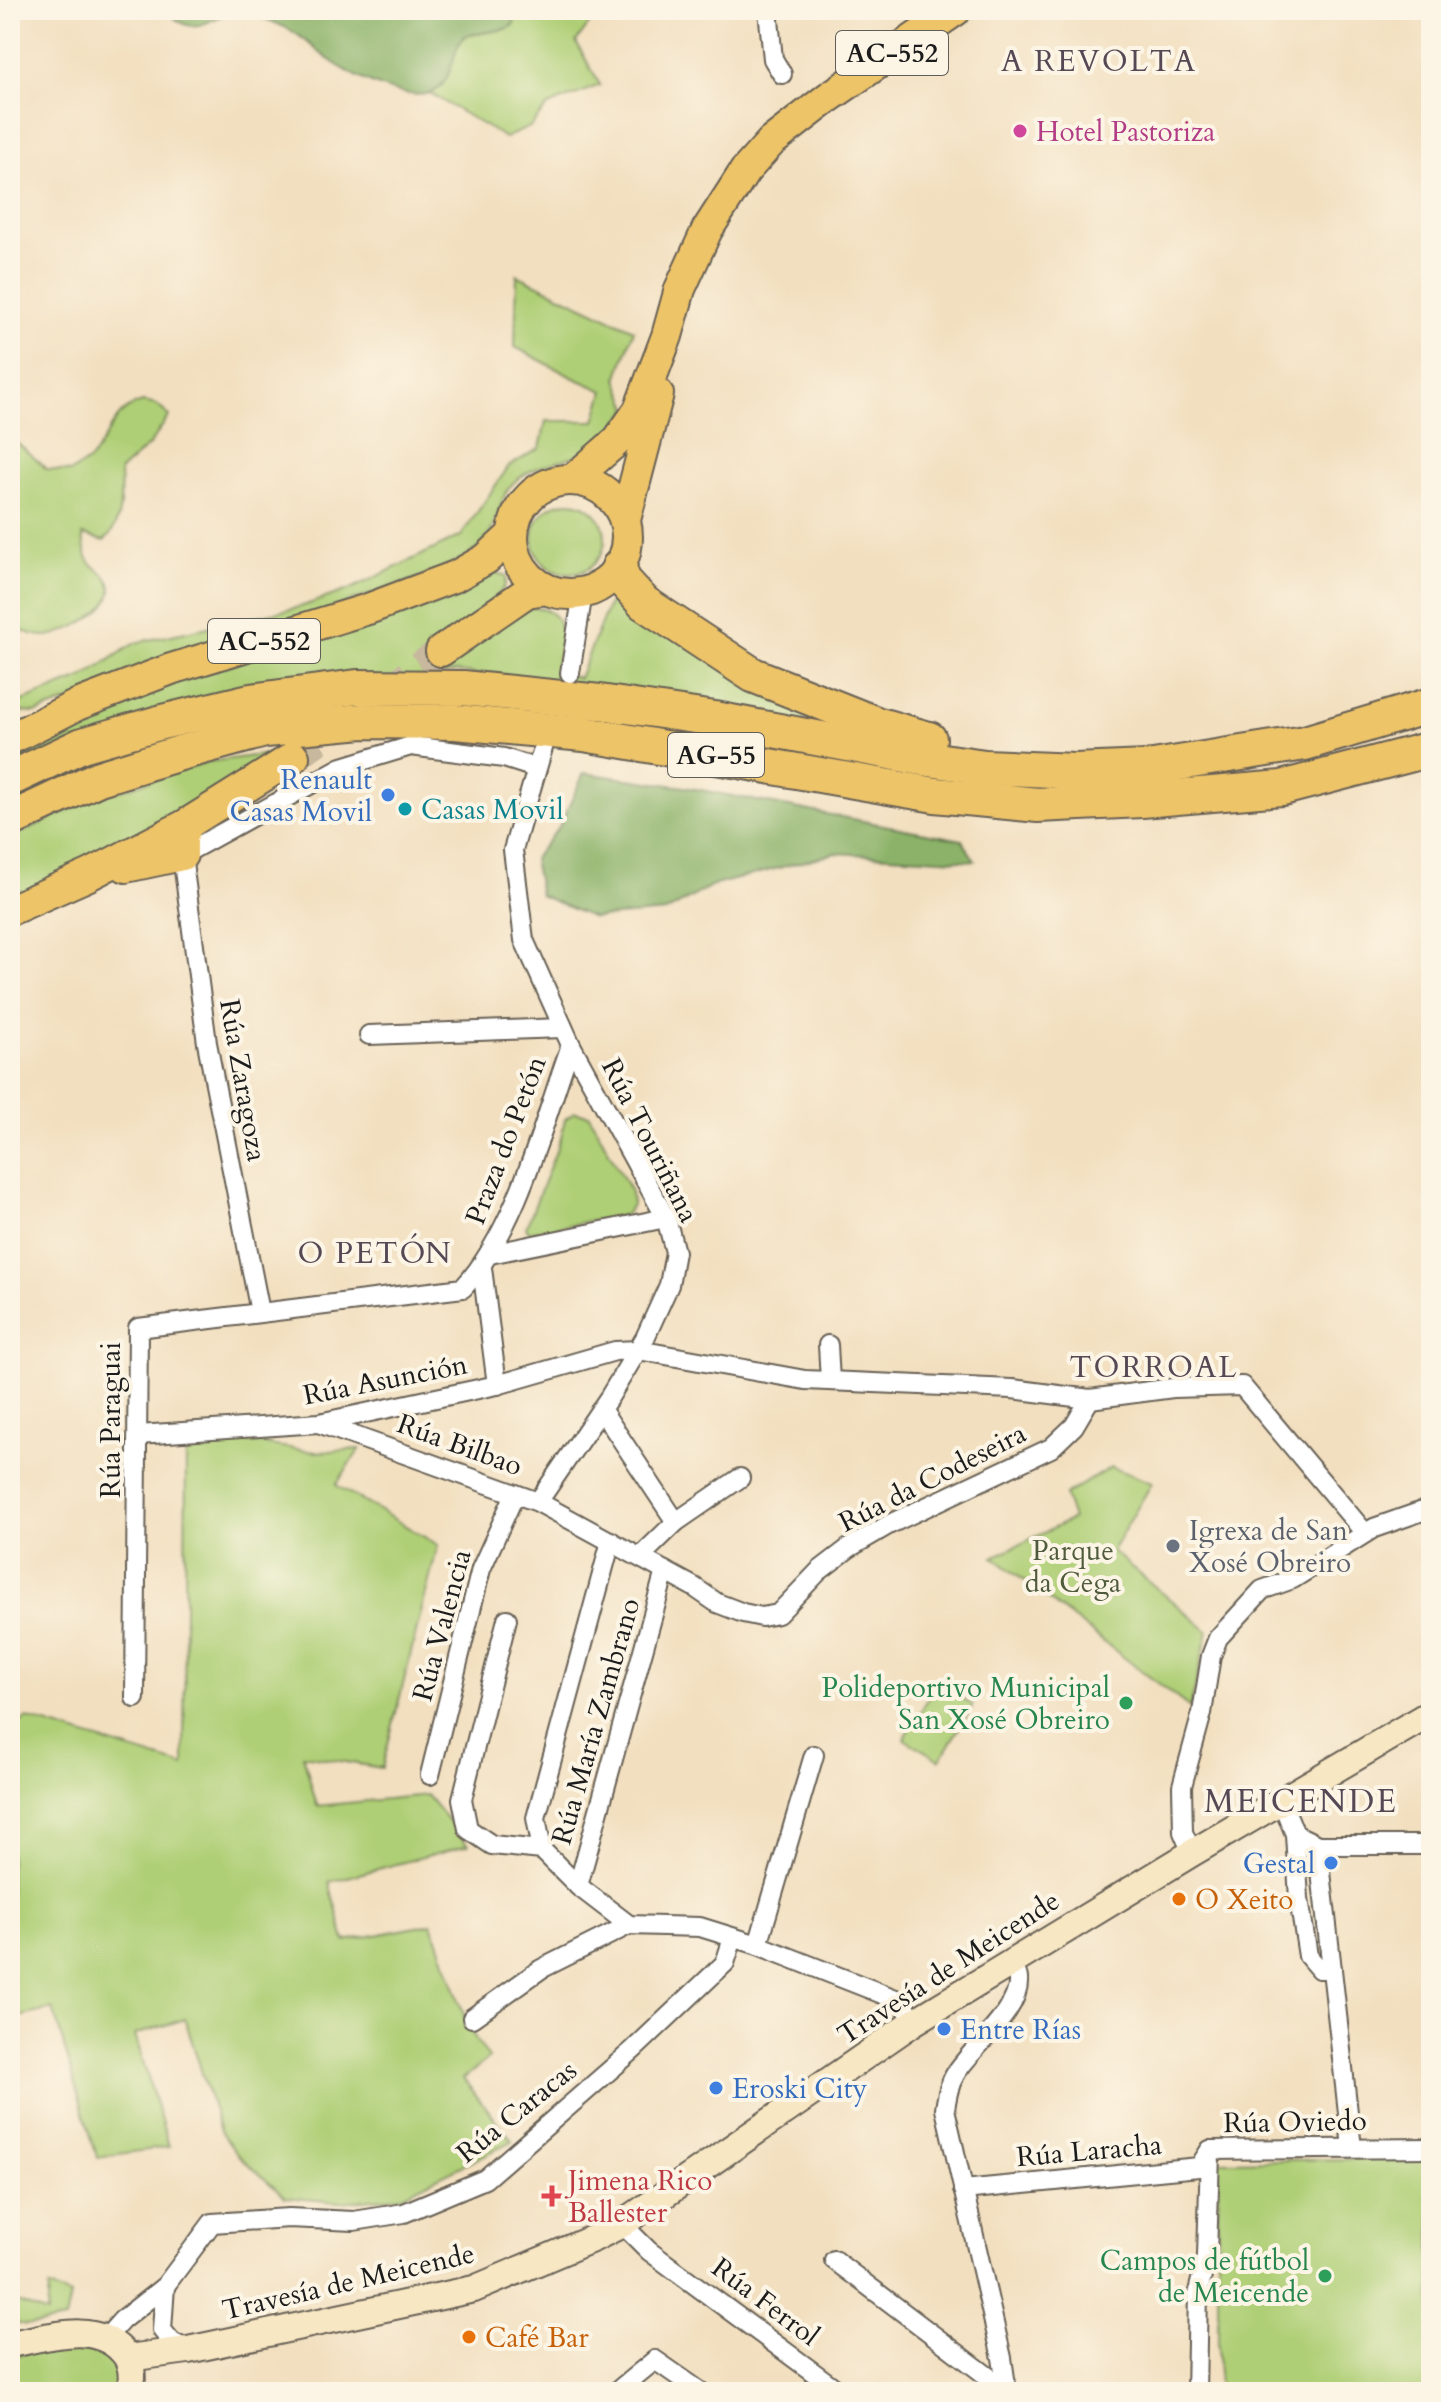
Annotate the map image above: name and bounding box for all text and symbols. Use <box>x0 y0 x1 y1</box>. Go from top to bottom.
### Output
road number: AC-552 <box>836 31 948 75</box>
district label: A REVOLTA <box>1001 41 1197 82</box>
place label: Hotel Pastoriza <box>1036 113 1215 151</box>
marker: Hotel Pastoriza <box>1011 122 1029 140</box>
road number: AC-552 <box>208 619 320 663</box>
road number: AG-55 <box>668 733 764 777</box>
place label: Renault Casas Movil <box>229 761 372 831</box>
marker: Renault Casas Movil <box>379 786 397 804</box>
place label: Casas Movil <box>421 791 564 829</box>
marker: Casas Movil <box>396 800 414 818</box>
street label: Rúa Zaragoza <box>210 996 276 1164</box>
street label: Praza do Petón <box>456 1051 556 1230</box>
street label: Rúa Touriñana <box>592 1052 708 1229</box>
district label: O PETÓN <box>297 1233 453 1274</box>
street label: Rúa Paraguai <box>92 1342 130 1498</box>
street label: Rúa Asunción <box>300 1345 471 1415</box>
district label: TORROAL <box>1070 1347 1238 1388</box>
street label: Rúa Bilbao <box>392 1405 528 1485</box>
street label: Rúa da Codeseira <box>832 1414 1033 1541</box>
place label: Igrexa de San Xosé Obreiro <box>1189 1512 1351 1582</box>
park label: Parque da Cega <box>1025 1532 1121 1602</box>
marker: Igrexa de San Xosé Obreiro <box>1164 1537 1182 1555</box>
street label: Rúa Valencia <box>403 1545 480 1705</box>
street label: Rúa María Zambrano <box>543 1594 649 1849</box>
place label: Polideportivo Municipal San Xosé Obreiro <box>822 1669 1110 1739</box>
marker: Polideportivo Municipal San Xosé Obreiro <box>1117 1694 1135 1712</box>
district label: MEICENDE <box>1204 1780 1398 1824</box>
place label: Gestal <box>1243 1845 1315 1883</box>
marker: Gestal <box>1322 1854 1340 1872</box>
place label: O Xeito <box>1195 1881 1293 1919</box>
street label: Travesía de Meicende <box>830 1882 1067 2054</box>
marker: O Xeito <box>1170 1890 1188 1908</box>
place label: Entre Rías <box>960 2011 1081 2049</box>
marker: Entre Rías <box>935 2020 953 2038</box>
street label: Rúa Caracas <box>449 2052 585 2172</box>
place label: Eroski City <box>732 2070 868 2108</box>
marker: Eroski City <box>707 2079 725 2097</box>
street label: Rúa Oviedo <box>1223 2102 1367 2142</box>
street label: Rúa Laracha <box>1015 2126 1163 2176</box>
place label: Jimena Rico Ballester <box>564 2162 712 2232</box>
marker: Jimena Rico Ballester <box>543 2187 561 2205</box>
street label: Travesía de Meicende <box>218 2234 478 2329</box>
place label: Campos de fútbol de Meicende <box>1100 2242 1309 2312</box>
street label: Rúa Ferrol <box>704 2249 827 2355</box>
marker: Campos de fútbol de Meicende <box>1316 2267 1334 2285</box>
place label: Café Bar <box>485 2319 589 2357</box>
marker: Café Bar <box>460 2328 478 2346</box>

